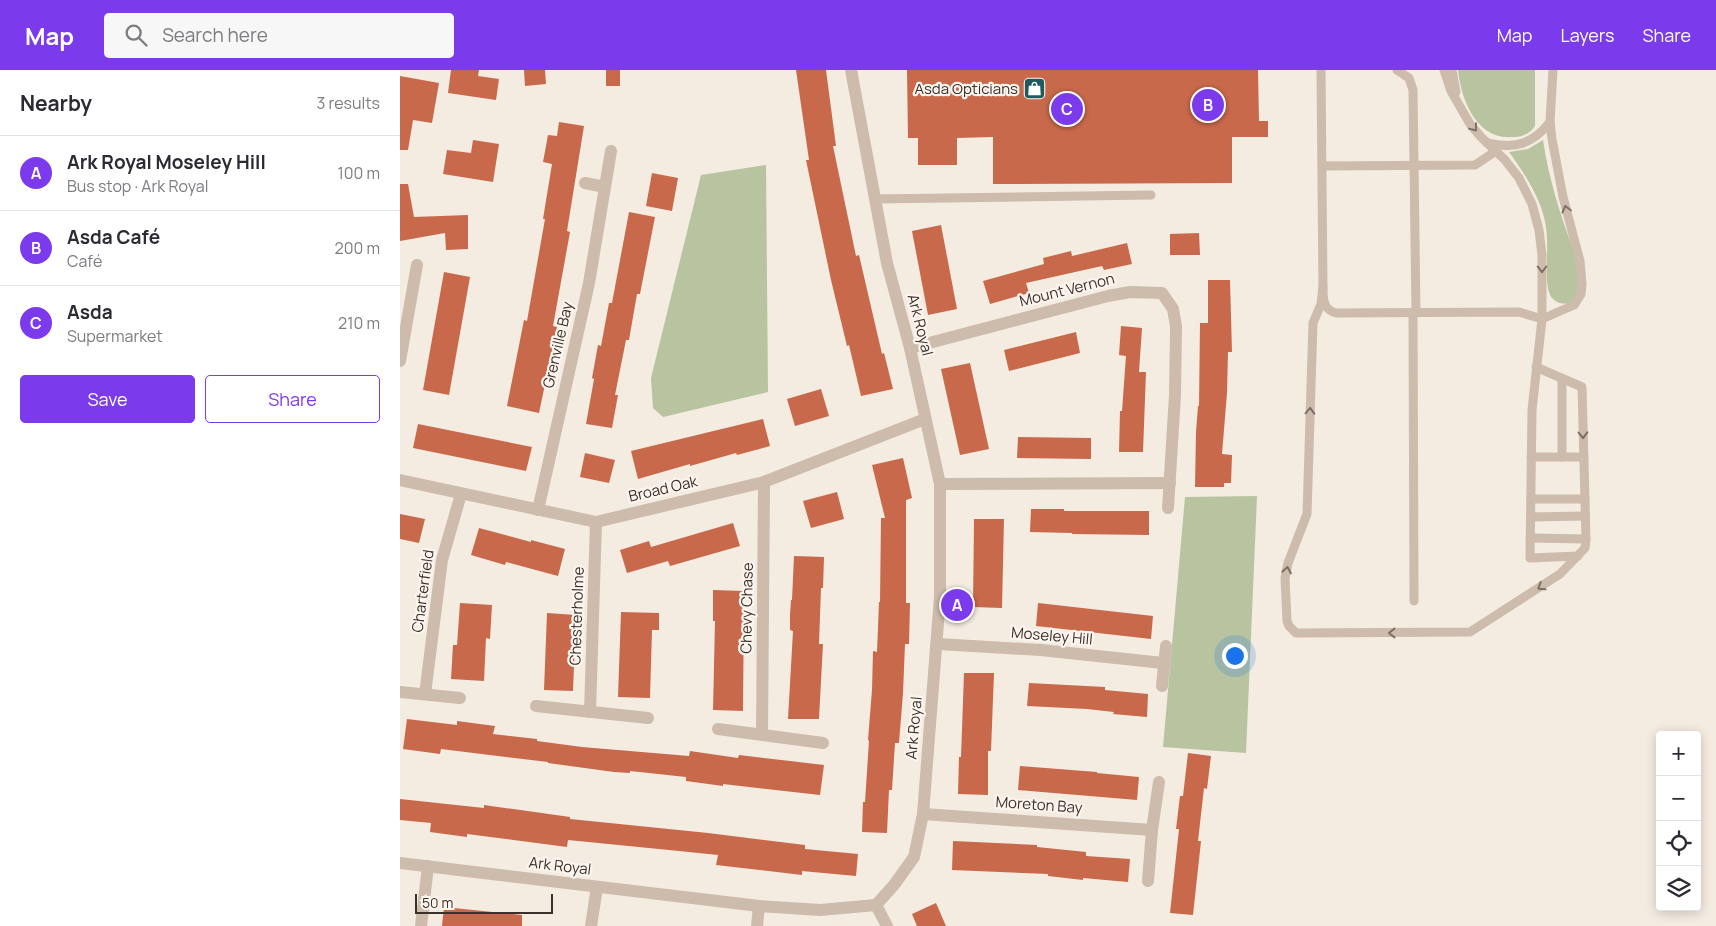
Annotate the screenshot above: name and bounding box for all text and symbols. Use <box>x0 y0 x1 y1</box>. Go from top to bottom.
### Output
search box <box>104 13 454 58</box>
text: Map <box>25 19 74 52</box>
icon: search <box>122 21 150 49</box>
text: Search here <box>162 22 268 48</box>
text: Map <box>1497 23 1532 47</box>
text: Layers <box>1560 23 1614 47</box>
text: Share <box>1642 23 1691 47</box>
shop icon: Asda Opticians <box>1022 77 1046 101</box>
place label: Asda Opticians <box>914 78 1018 99</box>
pin: B <box>1192 86 1224 124</box>
text: Nearby <box>20 89 92 117</box>
pin: C <box>1051 90 1083 128</box>
text: 3 results <box>317 92 380 114</box>
one-way arrow <box>1468 122 1477 132</box>
text: Ark Royal Moseley Hill <box>67 149 266 175</box>
text: A <box>31 162 41 184</box>
text: 100 m <box>337 162 380 184</box>
text: Bus stop · Ark Royal <box>67 175 208 197</box>
one-way arrow <box>1562 205 1572 213</box>
text: Asda Café <box>67 224 160 250</box>
text: B <box>31 237 41 259</box>
text: 200 m <box>335 237 380 259</box>
text: Café <box>67 250 102 272</box>
one-way arrow <box>1537 266 1547 273</box>
street label: Mount Vernon <box>1017 268 1117 311</box>
street label: Ark Royal <box>903 292 938 358</box>
text: Asda <box>67 299 113 325</box>
street label: Grenville Bay <box>537 299 578 390</box>
text: C <box>30 312 42 334</box>
text: 210 m <box>338 312 380 334</box>
text: Supermarket <box>67 325 163 347</box>
button: Save <box>20 375 195 423</box>
button: Share <box>205 375 380 423</box>
one-way arrow <box>1305 407 1315 414</box>
one-way arrow <box>1578 432 1589 440</box>
street label: Broad Oak <box>626 470 700 507</box>
street label: Charterfield <box>406 548 439 634</box>
street label: Chevy Chase <box>735 562 758 654</box>
one-way arrow <box>1281 565 1291 574</box>
street label: Chesterholme <box>564 566 589 666</box>
one-way arrow <box>1537 581 1547 590</box>
pin: A <box>941 586 973 624</box>
street label: Moseley Hill <box>1010 621 1094 650</box>
one-way arrow <box>1387 628 1395 638</box>
your location <box>1222 643 1248 669</box>
street label: Ark Royal <box>900 696 927 760</box>
map controls <box>1656 731 1701 911</box>
button: + <box>1656 731 1701 776</box>
button: − <box>1656 776 1701 821</box>
street label: Moreton Bay <box>995 791 1083 818</box>
button: locate <box>1656 821 1701 866</box>
street label: Ark Royal <box>528 851 593 880</box>
button: layers <box>1656 866 1701 911</box>
scale bar <box>415 891 552 914</box>
text: 50 m <box>422 893 453 912</box>

